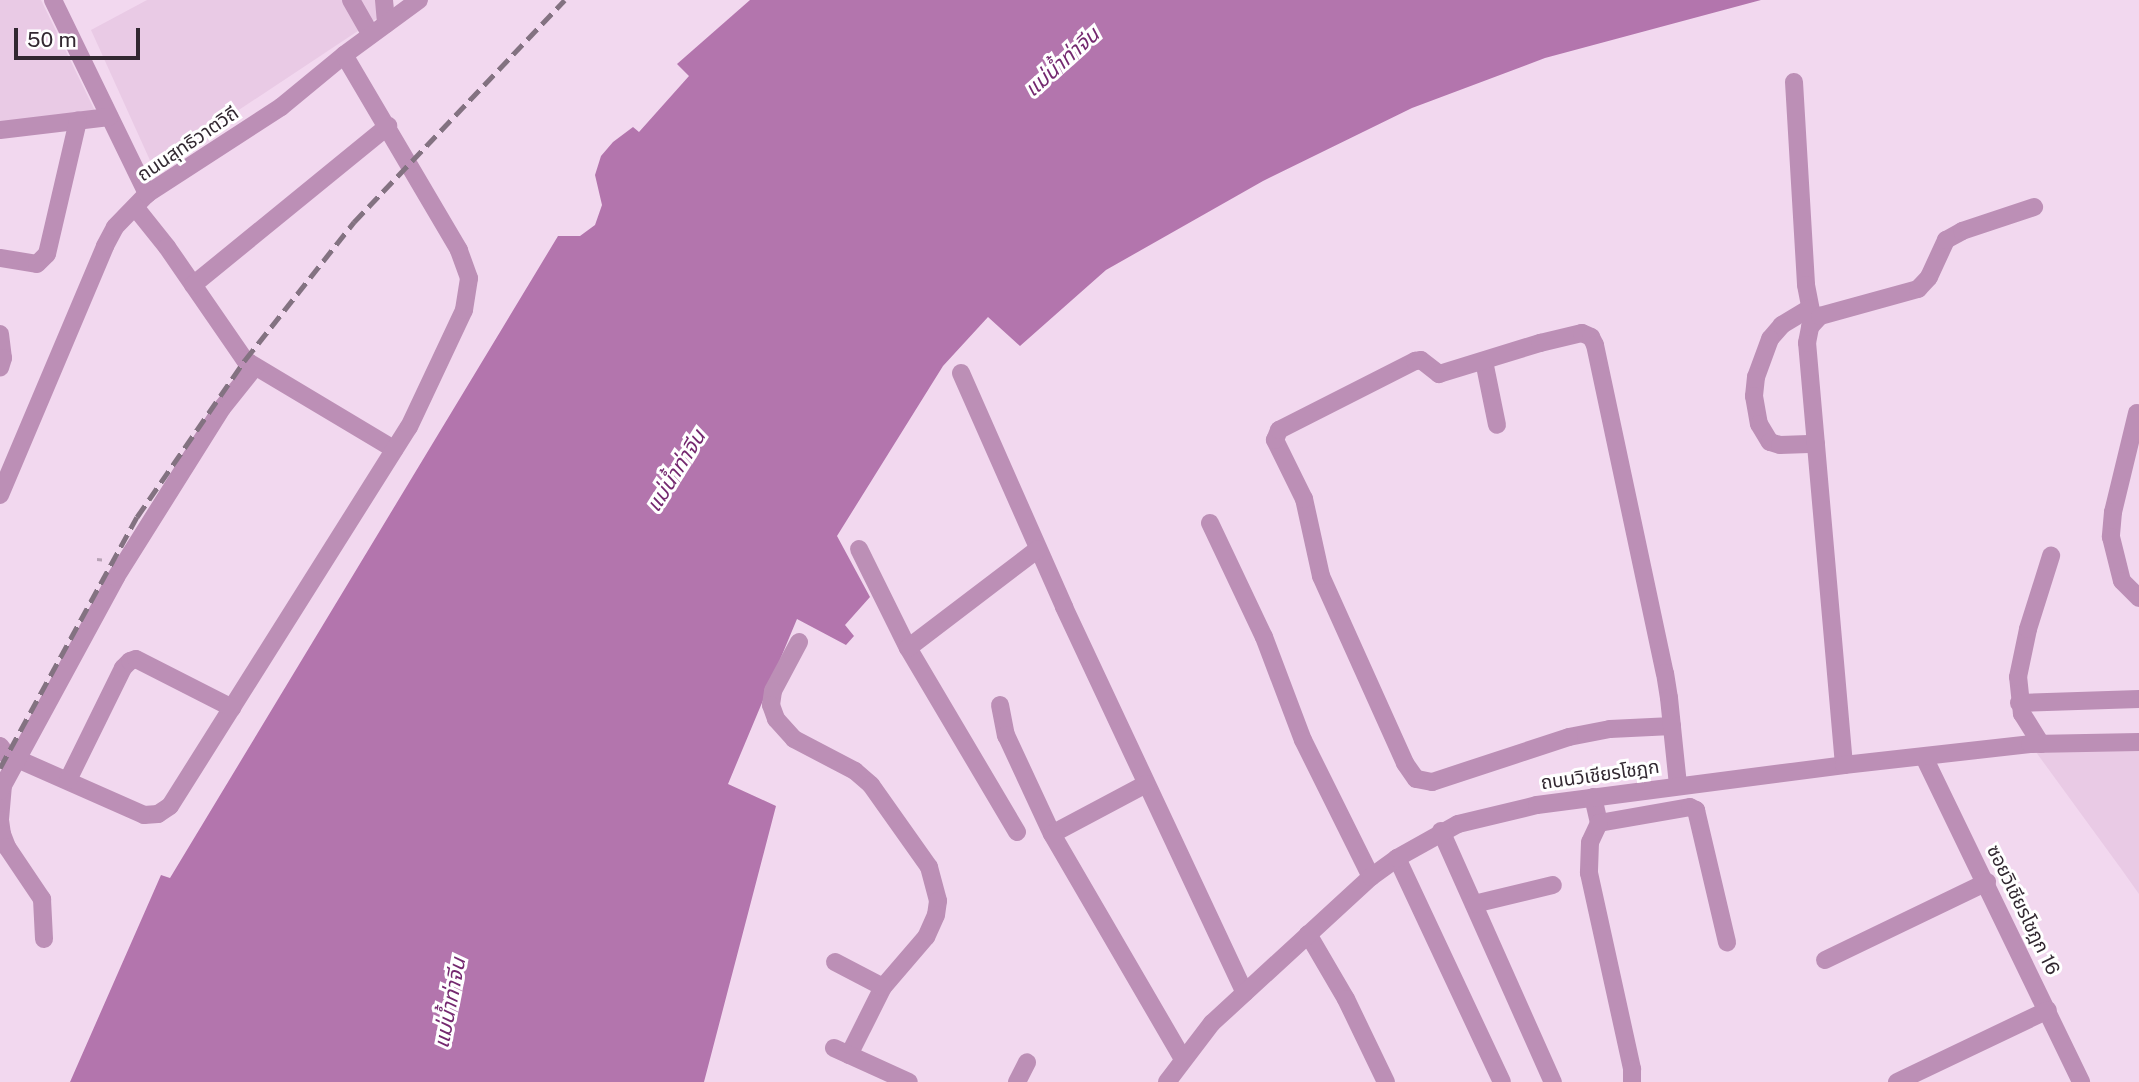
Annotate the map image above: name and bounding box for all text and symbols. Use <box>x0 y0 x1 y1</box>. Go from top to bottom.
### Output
scale bar <box>18 14 144 58</box>
water label: แม่น้ำท่าจีน <box>1020 22 1104 102</box>
text: 50 m <box>27 27 77 52</box>
street label: ถนนสุทธิวาตวิถี <box>133 102 243 186</box>
water label: แม่น้ำท่าจีน <box>641 425 711 517</box>
street label: ถนนวิเชียรโชฎก <box>1539 755 1661 795</box>
street label: ซอยวิเชียรโชฎก 16 <box>1982 841 2064 979</box>
water label: แม่น้ำท่าจีน <box>429 956 471 1050</box>

